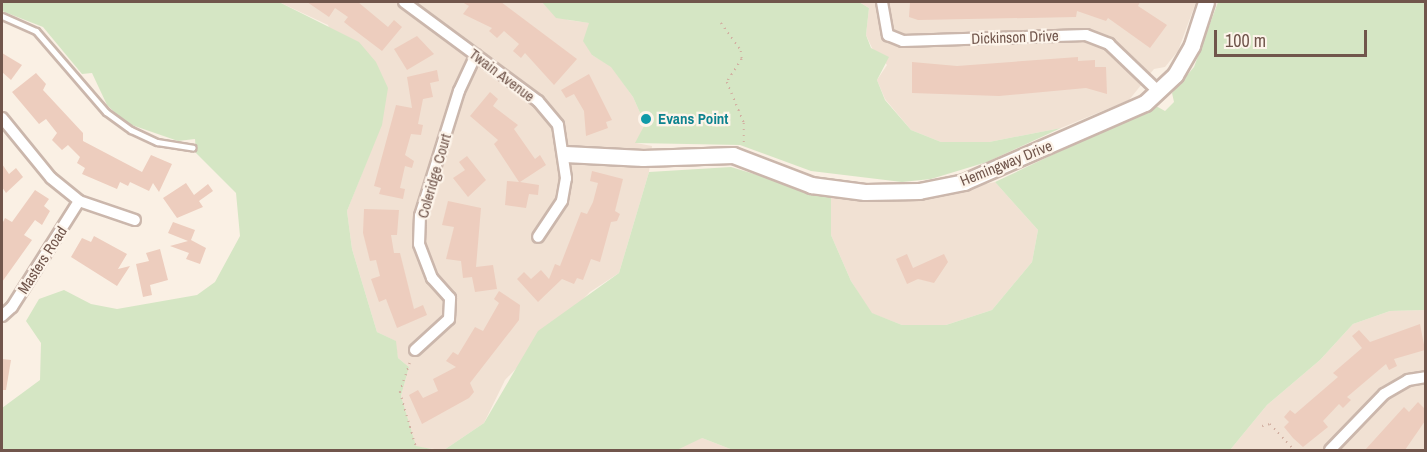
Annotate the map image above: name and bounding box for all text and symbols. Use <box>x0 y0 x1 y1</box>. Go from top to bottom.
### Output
scale bar <box>1217 18 1370 56</box>
street label: Dickinson Drive <box>971 26 1059 48</box>
text: 100 m <box>1225 28 1266 53</box>
street label: Twain Avenue <box>466 44 538 106</box>
place label: Evans Point <box>658 110 728 128</box>
marker: Evans Point <box>639 112 653 126</box>
street label: Coleridge Court <box>413 132 455 220</box>
street label: Hemingway Drive <box>957 136 1055 190</box>
street label: Masters Road <box>14 223 70 297</box>

